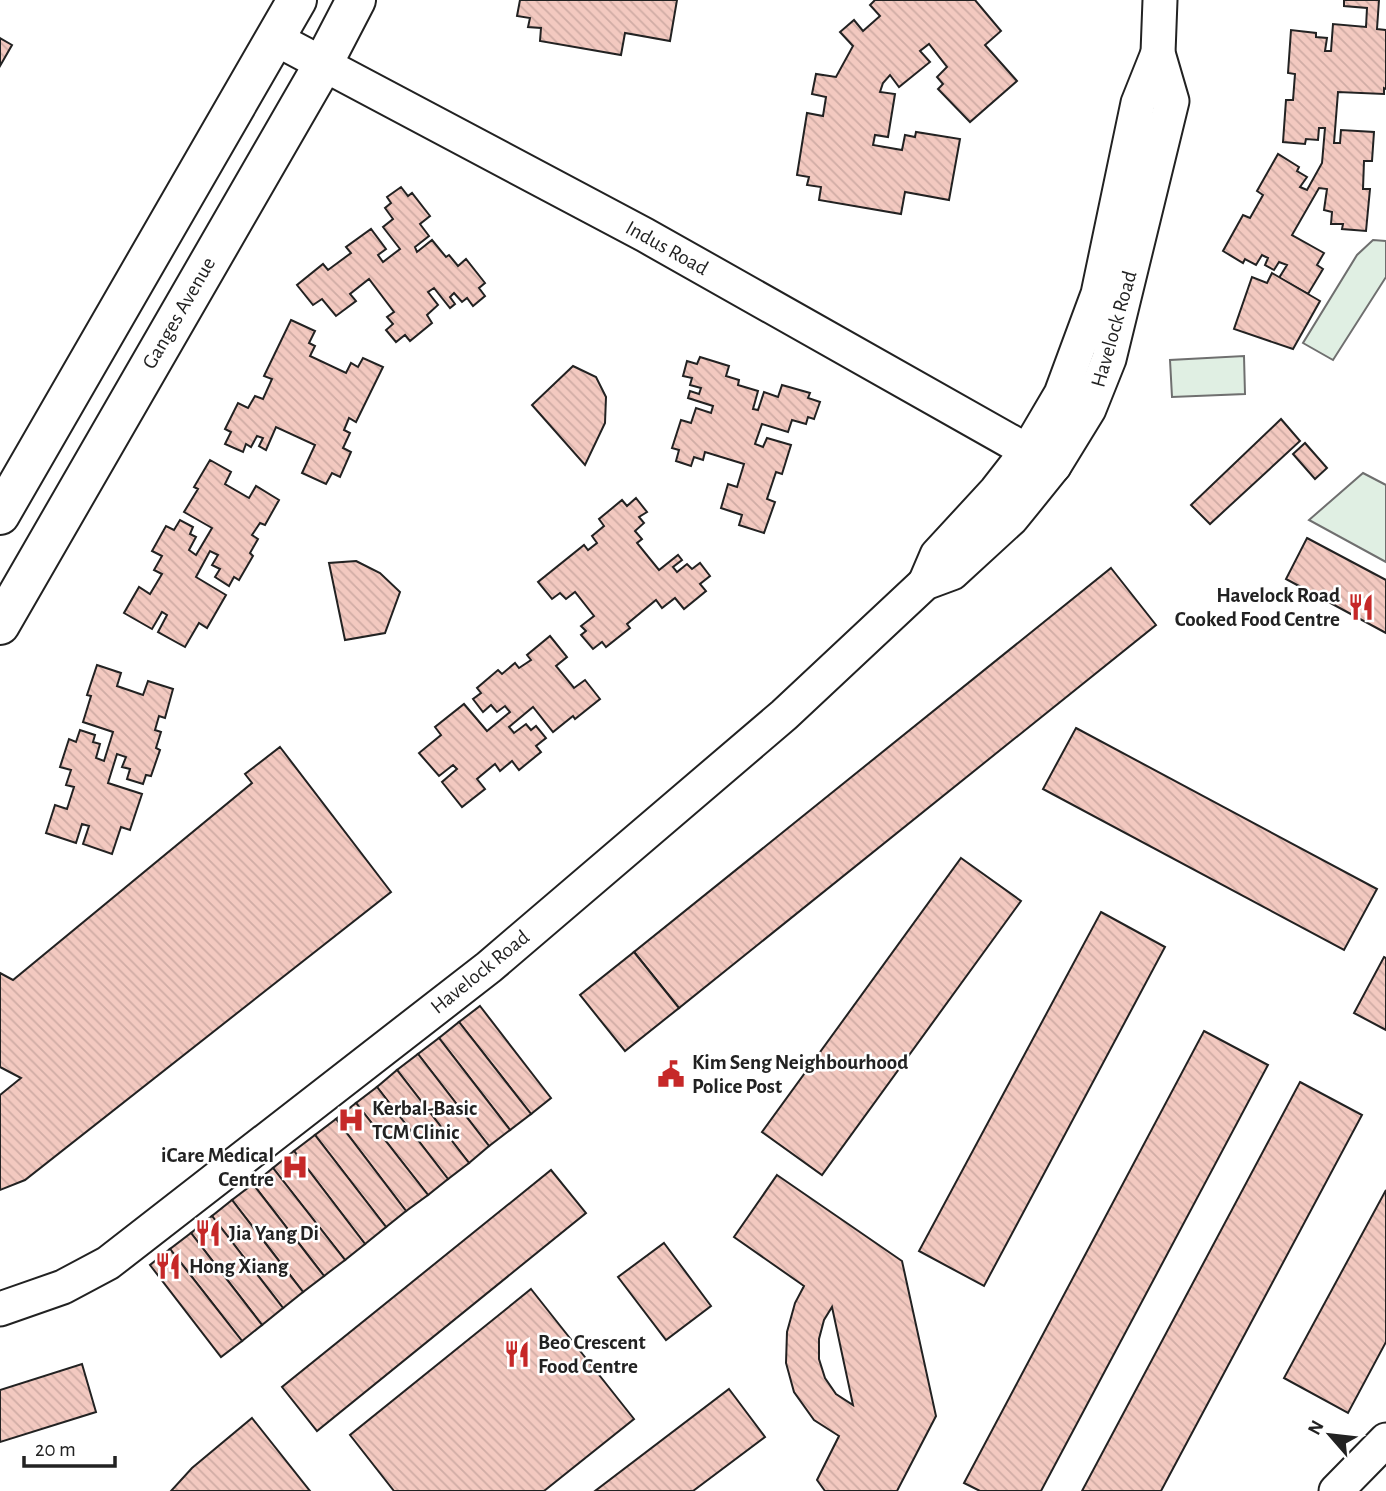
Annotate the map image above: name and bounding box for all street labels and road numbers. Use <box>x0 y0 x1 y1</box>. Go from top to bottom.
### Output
street label: Indus Road <box>622 217 712 279</box>
street label: Ganges Avenue <box>139 254 219 372</box>
street label: Havelock Road <box>1087 268 1141 390</box>
street label: Havelock Road <box>427 926 533 1018</box>

